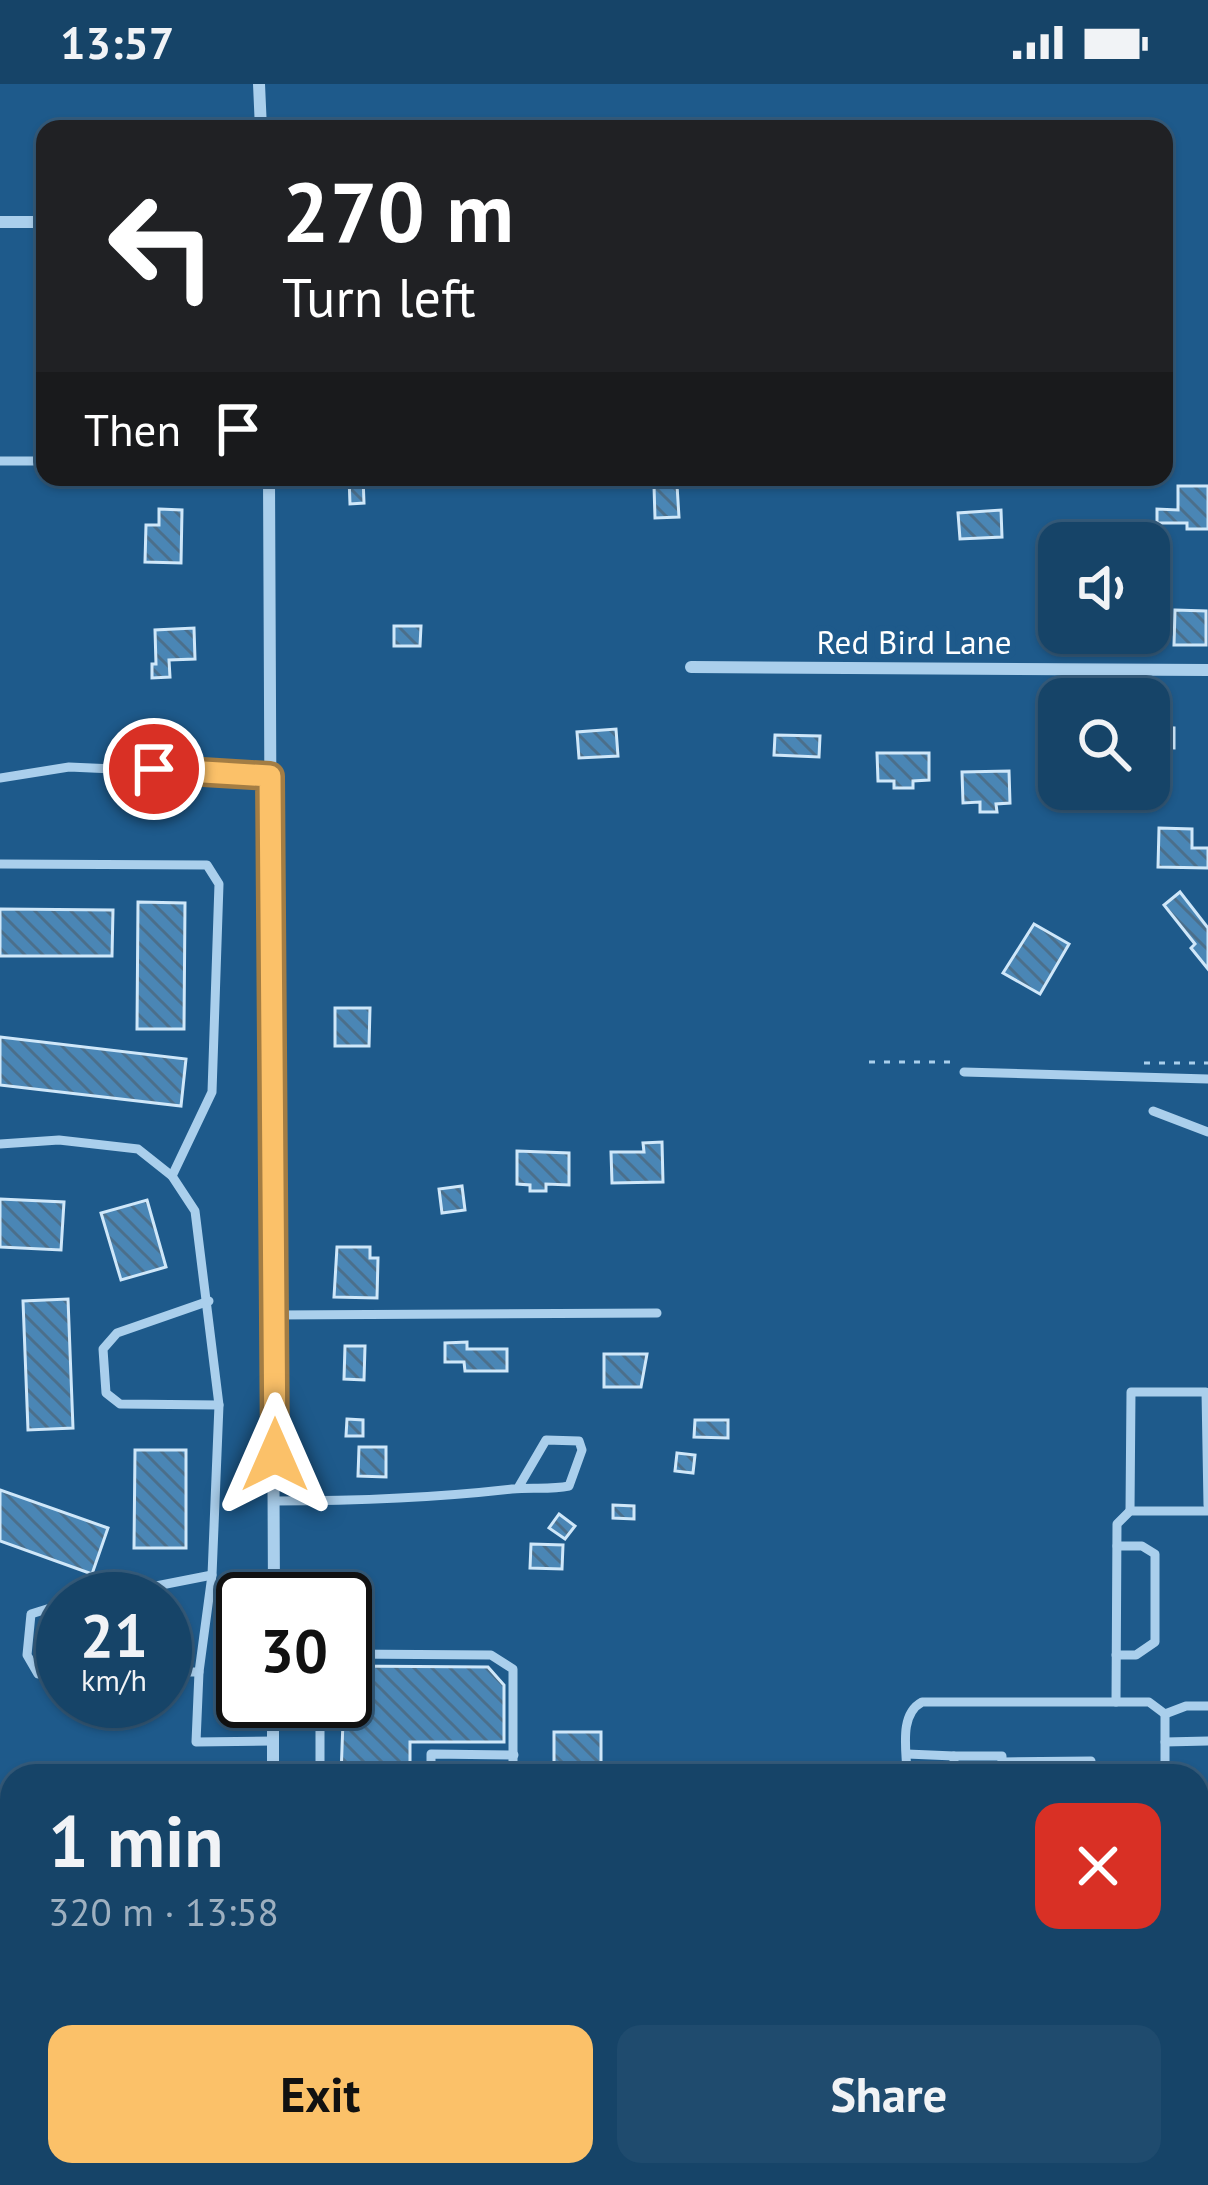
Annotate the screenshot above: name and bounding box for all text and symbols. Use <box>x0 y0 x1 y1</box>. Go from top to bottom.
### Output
text: 13:57 <box>60 13 174 71</box>
text: 270 m <box>282 156 514 265</box>
icon: left <box>84 168 240 324</box>
text: Turn left <box>282 262 476 332</box>
icon: arrive <box>205 396 271 462</box>
text: Then <box>84 400 181 458</box>
map controls <box>1038 522 1170 810</box>
button: sound <box>1038 522 1170 654</box>
street label: Red Bird Lane <box>817 620 1011 663</box>
button: search <box>1038 678 1170 810</box>
pin <box>103 718 205 820</box>
icon: arrive <box>121 736 187 802</box>
position arrow <box>212 1392 338 1518</box>
speed limit sign: 30 <box>216 1572 372 1728</box>
text: 21 <box>80 1596 148 1674</box>
text: km/h <box>81 1660 147 1699</box>
text: 1 min <box>48 1794 224 1887</box>
button: close <box>1035 1803 1161 1929</box>
text: 320 m · 13:58 <box>48 1886 279 1937</box>
button: Exit <box>48 2025 593 2163</box>
button: Share <box>617 2025 1161 2163</box>

